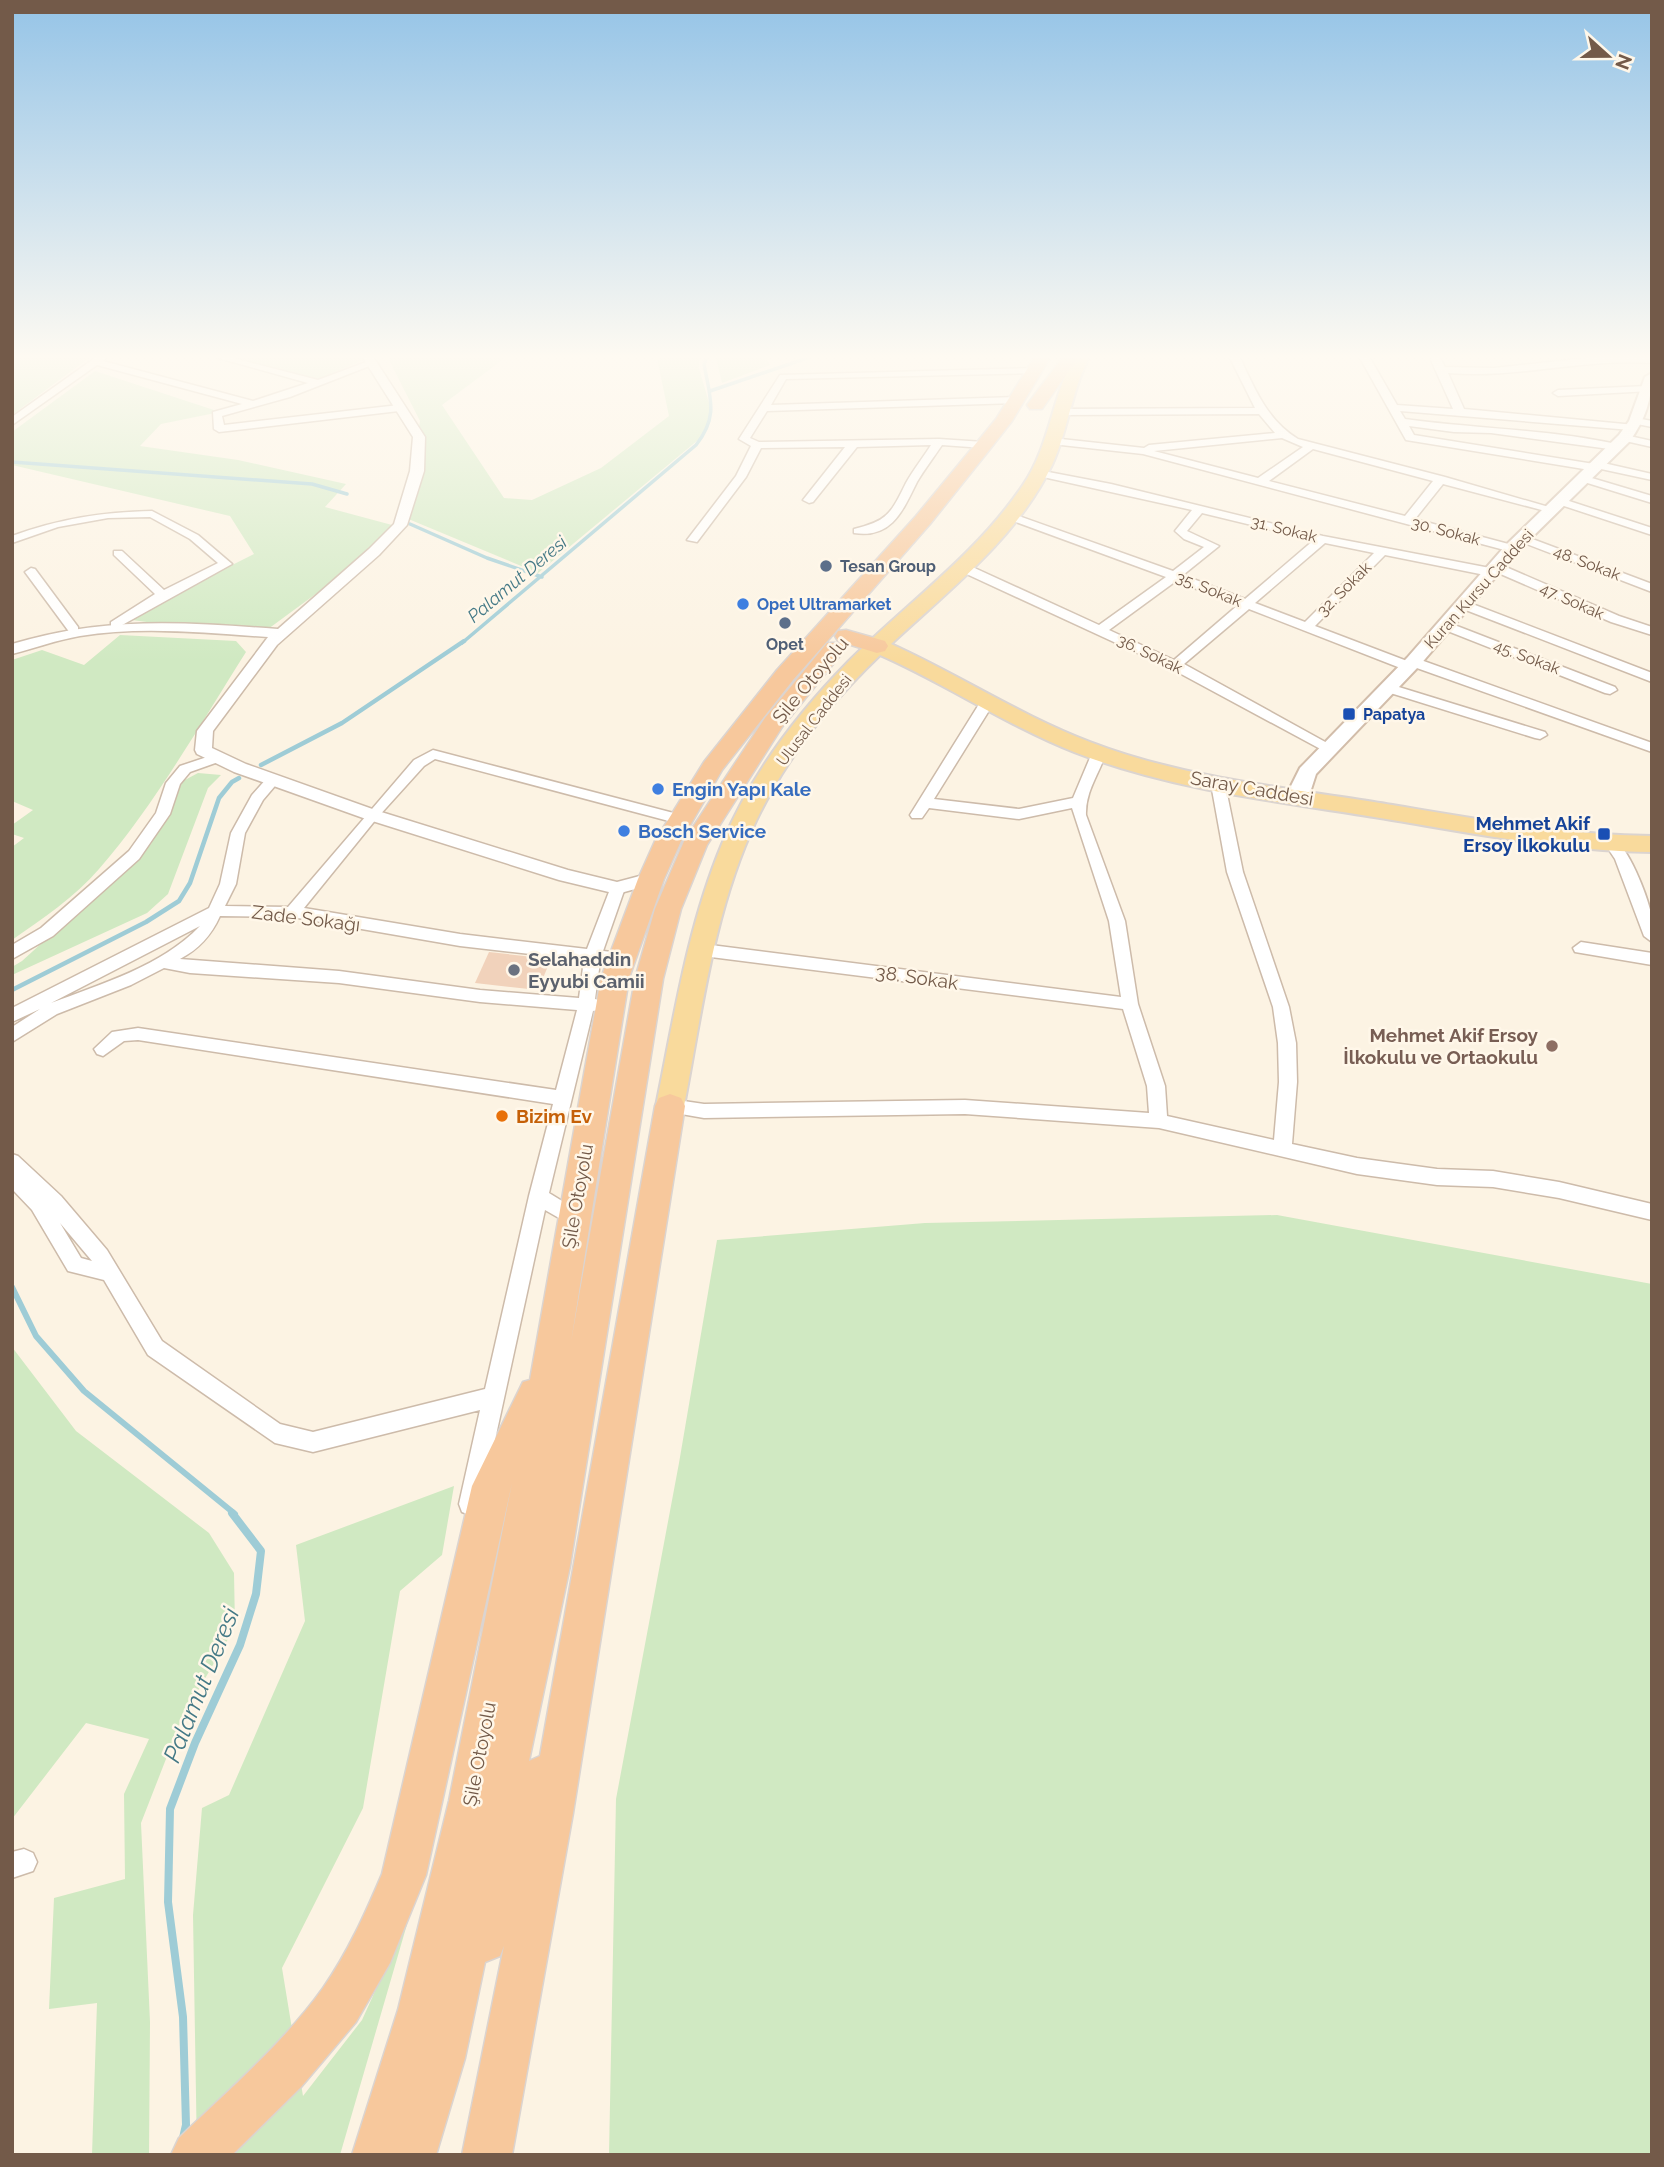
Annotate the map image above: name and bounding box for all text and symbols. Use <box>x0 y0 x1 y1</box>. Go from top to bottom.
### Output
north arrow <box>1573 21 1643 91</box>
text: N <box>1611 51 1637 73</box>
street label: 31. Sokak <box>1249 512 1319 546</box>
street label: 30. Sokak <box>1410 513 1483 549</box>
street label: Kuran Kursu Caddesi <box>1420 525 1538 653</box>
water label: Palamut Deresi <box>463 531 572 627</box>
street label: 48. Sokak <box>1551 542 1624 585</box>
place label: Tesan Group <box>840 557 936 576</box>
marker: Tesan Group <box>818 558 834 574</box>
street label: 32. Sokak <box>1313 558 1375 620</box>
street label: 35. Sokak <box>1173 567 1245 611</box>
street label: 47. Sokak <box>1537 578 1607 624</box>
place label: Opet Ultramarket <box>757 595 891 614</box>
marker: Opet Ultramarket <box>735 596 751 612</box>
marker: Opet <box>777 615 793 631</box>
street label: 36. Sokak <box>1114 630 1186 678</box>
street label: Şile Otoyolu <box>768 632 852 728</box>
place label: Opet <box>766 635 804 654</box>
street label: 45. Sokak <box>1491 636 1563 678</box>
street label: Ulusal Caddesi <box>773 671 855 769</box>
place label: Papatya <box>1363 705 1425 724</box>
marker: Papatya <box>1341 706 1357 722</box>
street label: Saray Caddesi <box>1189 766 1315 810</box>
place label: Engin Yapı Kale <box>672 778 811 800</box>
marker: Engin Yapı Kale <box>650 781 666 797</box>
place label: Mehmet Akif Ersoy İlkokulu <box>1463 812 1591 856</box>
place label: Bosch Service <box>638 820 766 842</box>
marker: Bosch Service <box>616 823 632 839</box>
marker: Mehmet Akif Ersoy İlkokulu <box>1596 826 1612 842</box>
street label: Zade Sokağı <box>250 900 362 936</box>
place label: Selahaddin Eyyubi Camii <box>528 948 645 992</box>
street label: 38. Sokak <box>874 960 960 994</box>
marker: Selahaddin Eyyubi Camii <box>506 962 522 978</box>
place label: Mehmet Akif Ersoy İlkokulu ve Ortaokulu <box>1343 1024 1539 1068</box>
marker: Mehmet Akif Ersoy İlkokulu ve Ortaokulu <box>1544 1038 1560 1054</box>
place label: Bizim Ev <box>516 1105 592 1127</box>
marker: Bizim Ev <box>494 1108 510 1124</box>
street label: Şile Otoyolu <box>557 1142 597 1250</box>
water label: Palamut Deresi <box>157 1603 246 1766</box>
street label: Şile Otoyolu <box>458 1700 500 1808</box>

